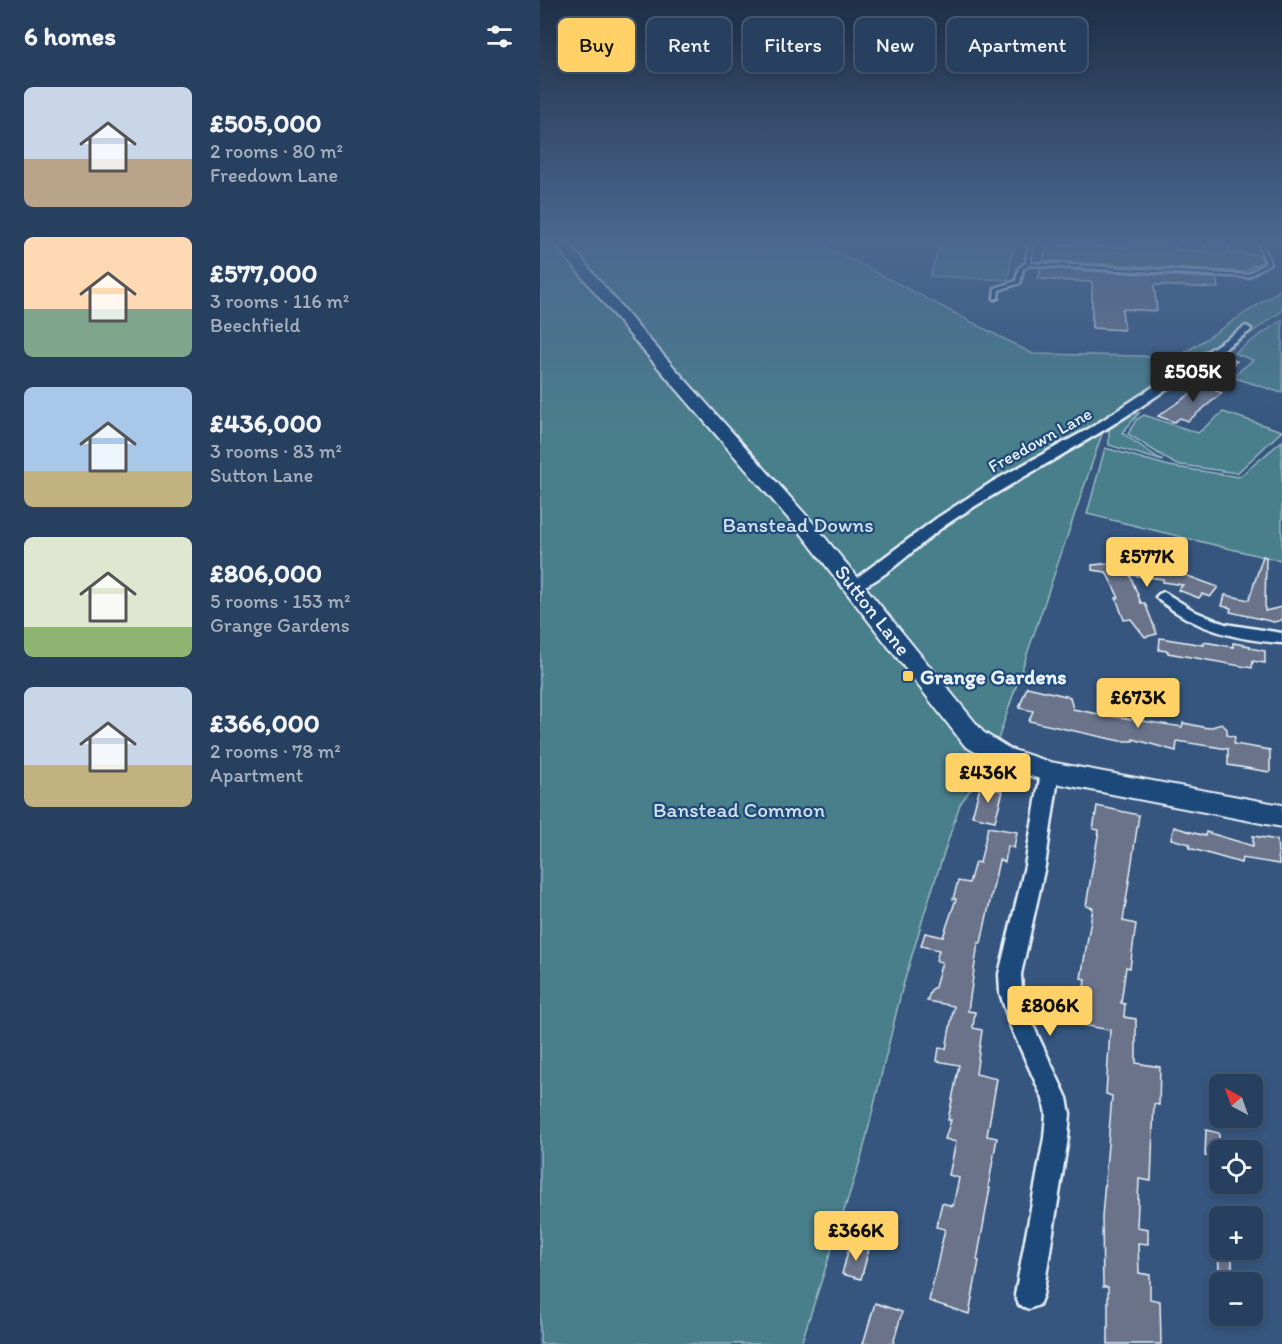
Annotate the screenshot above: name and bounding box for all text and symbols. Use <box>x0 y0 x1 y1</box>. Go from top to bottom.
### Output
chip: Buy <box>558 18 635 72</box>
chip: Rent <box>647 18 731 72</box>
chip: Filters <box>743 18 843 72</box>
chip: New <box>855 18 935 72</box>
chip: Apartment <box>947 18 1087 72</box>
text: 6 homes <box>24 20 116 52</box>
icon: filters <box>483 20 516 53</box>
text: £505,000 <box>210 107 321 139</box>
icon: home <box>72 111 144 183</box>
text: 2 rooms · 80 m² <box>210 139 343 163</box>
text: Freedown Lane <box>210 163 338 187</box>
text: £577,000 <box>210 257 318 289</box>
icon: home <box>72 261 144 333</box>
text: 3 rooms · 116 m² <box>210 289 349 313</box>
text: Beechfield <box>210 313 301 337</box>
pin: £505K <box>1151 352 1235 403</box>
text: £505K <box>1165 359 1221 383</box>
street label: Freedown Lane <box>984 402 1096 478</box>
text: £436,000 <box>210 407 322 439</box>
icon: home <box>72 411 144 483</box>
text: 3 rooms · 83 m² <box>210 439 342 463</box>
text: Sutton Lane <box>210 463 313 487</box>
park label: Banstead Downs <box>722 512 874 537</box>
pin: £577K <box>1105 537 1189 588</box>
text: £577K <box>1120 544 1174 568</box>
text: £806,000 <box>210 557 322 589</box>
street label: Sutton Lane <box>830 560 916 660</box>
icon: home <box>72 561 144 633</box>
text: 5 rooms · 153 m² <box>210 589 350 613</box>
text: Grange Gardens <box>210 613 350 637</box>
place label: Grange Gardens <box>920 664 1067 690</box>
marker: Grange Gardens <box>901 669 915 683</box>
pin: £673K <box>1096 678 1180 729</box>
text: £673K <box>1111 685 1165 709</box>
text: £366,000 <box>210 707 320 739</box>
icon: home <box>72 711 144 783</box>
text: 2 rooms · 78 m² <box>210 739 341 763</box>
pin: £436K <box>946 753 1030 804</box>
text: £436K <box>960 760 1016 784</box>
text: Apartment <box>210 763 303 787</box>
park label: Banstead Common <box>653 797 825 822</box>
pin: £806K <box>1008 986 1092 1037</box>
text: £806K <box>1021 993 1079 1017</box>
north arrow <box>1209 1074 1263 1128</box>
map controls <box>1209 1074 1263 1326</box>
button: locate <box>1209 1140 1263 1194</box>
button: + <box>1209 1206 1263 1260</box>
pin: £366K <box>814 1211 898 1262</box>
text: £366K <box>828 1218 884 1242</box>
button: − <box>1209 1272 1263 1326</box>

